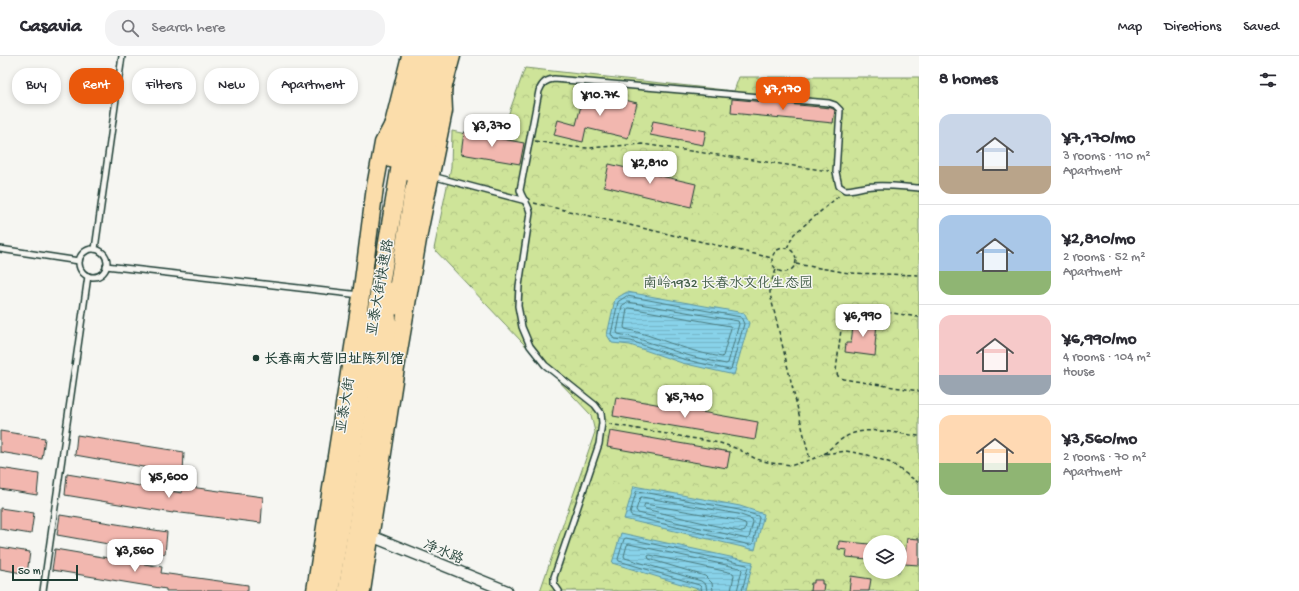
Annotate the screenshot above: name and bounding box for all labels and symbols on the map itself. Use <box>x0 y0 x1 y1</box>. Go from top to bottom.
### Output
pin: ¥7,170 <box>750 77 816 111</box>
pin: ¥10.7K <box>567 83 633 117</box>
pin: ¥3,370 <box>459 114 525 148</box>
pin: ¥2,810 <box>617 151 683 185</box>
street label: 亚泰大街快速路 <box>364 238 398 337</box>
park label: 南岭1932 长春水文化生态园 <box>643 275 813 293</box>
pin: ¥6,990 <box>830 304 896 338</box>
place label: 长春南大营旧址陈列馆 <box>264 352 404 369</box>
marker: 长春南大营旧址陈列馆 <box>251 353 261 363</box>
street label: 亚泰大街 <box>333 376 359 434</box>
pin: ¥5,740 <box>652 385 718 419</box>
pin: ¥5,600 <box>136 465 202 499</box>
street label: 净水路 <box>420 537 466 569</box>
pin: ¥3,560 <box>102 539 168 573</box>
scale bar <box>12 563 78 582</box>

